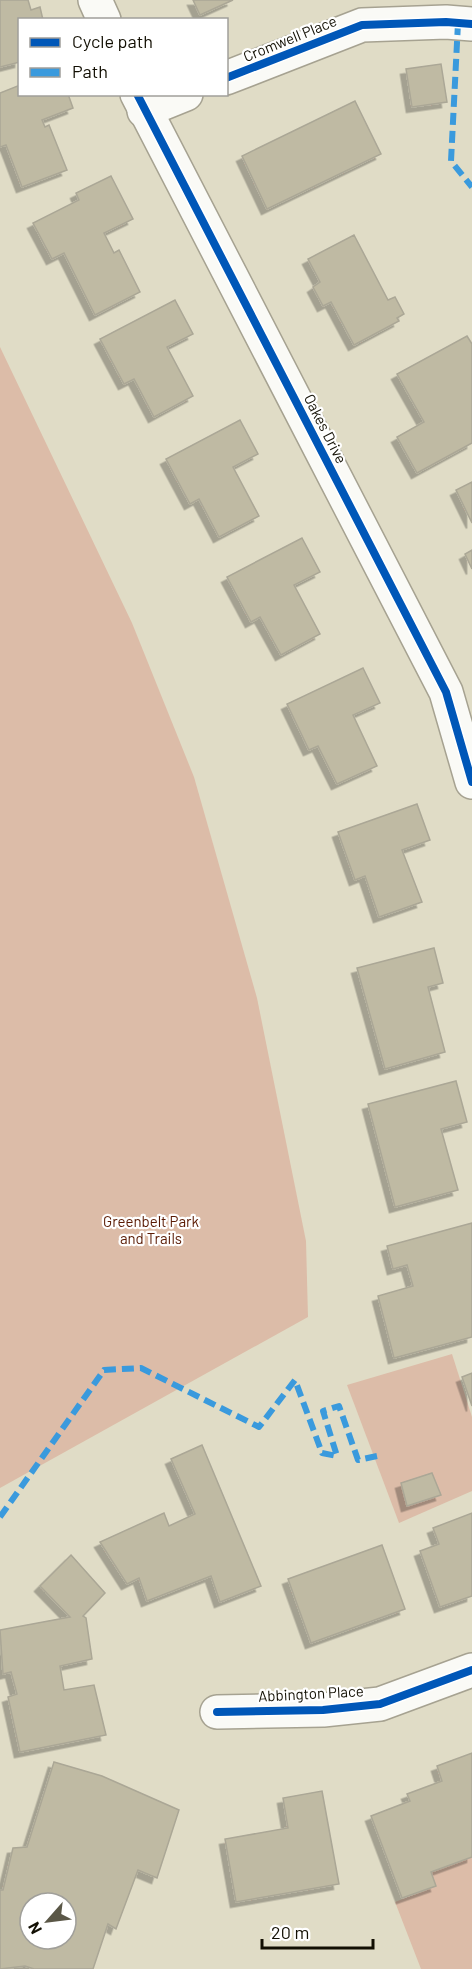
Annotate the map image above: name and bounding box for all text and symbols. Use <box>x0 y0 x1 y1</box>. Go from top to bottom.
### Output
street label: Cromwell Place <box>240 11 339 65</box>
legend <box>18 18 228 96</box>
text: Cycle path <box>72 30 153 52</box>
text: Path <box>72 60 108 82</box>
street label: Oakes Drive <box>301 391 351 466</box>
park label: Greenbelt Park and Trails <box>103 1212 200 1247</box>
street label: Abbington Place <box>258 1681 364 1705</box>
north arrow <box>18 1891 78 1951</box>
scale bar <box>262 1912 373 1950</box>
text: N <box>23 1919 45 1937</box>
text: 20 m <box>271 1921 309 1943</box>

